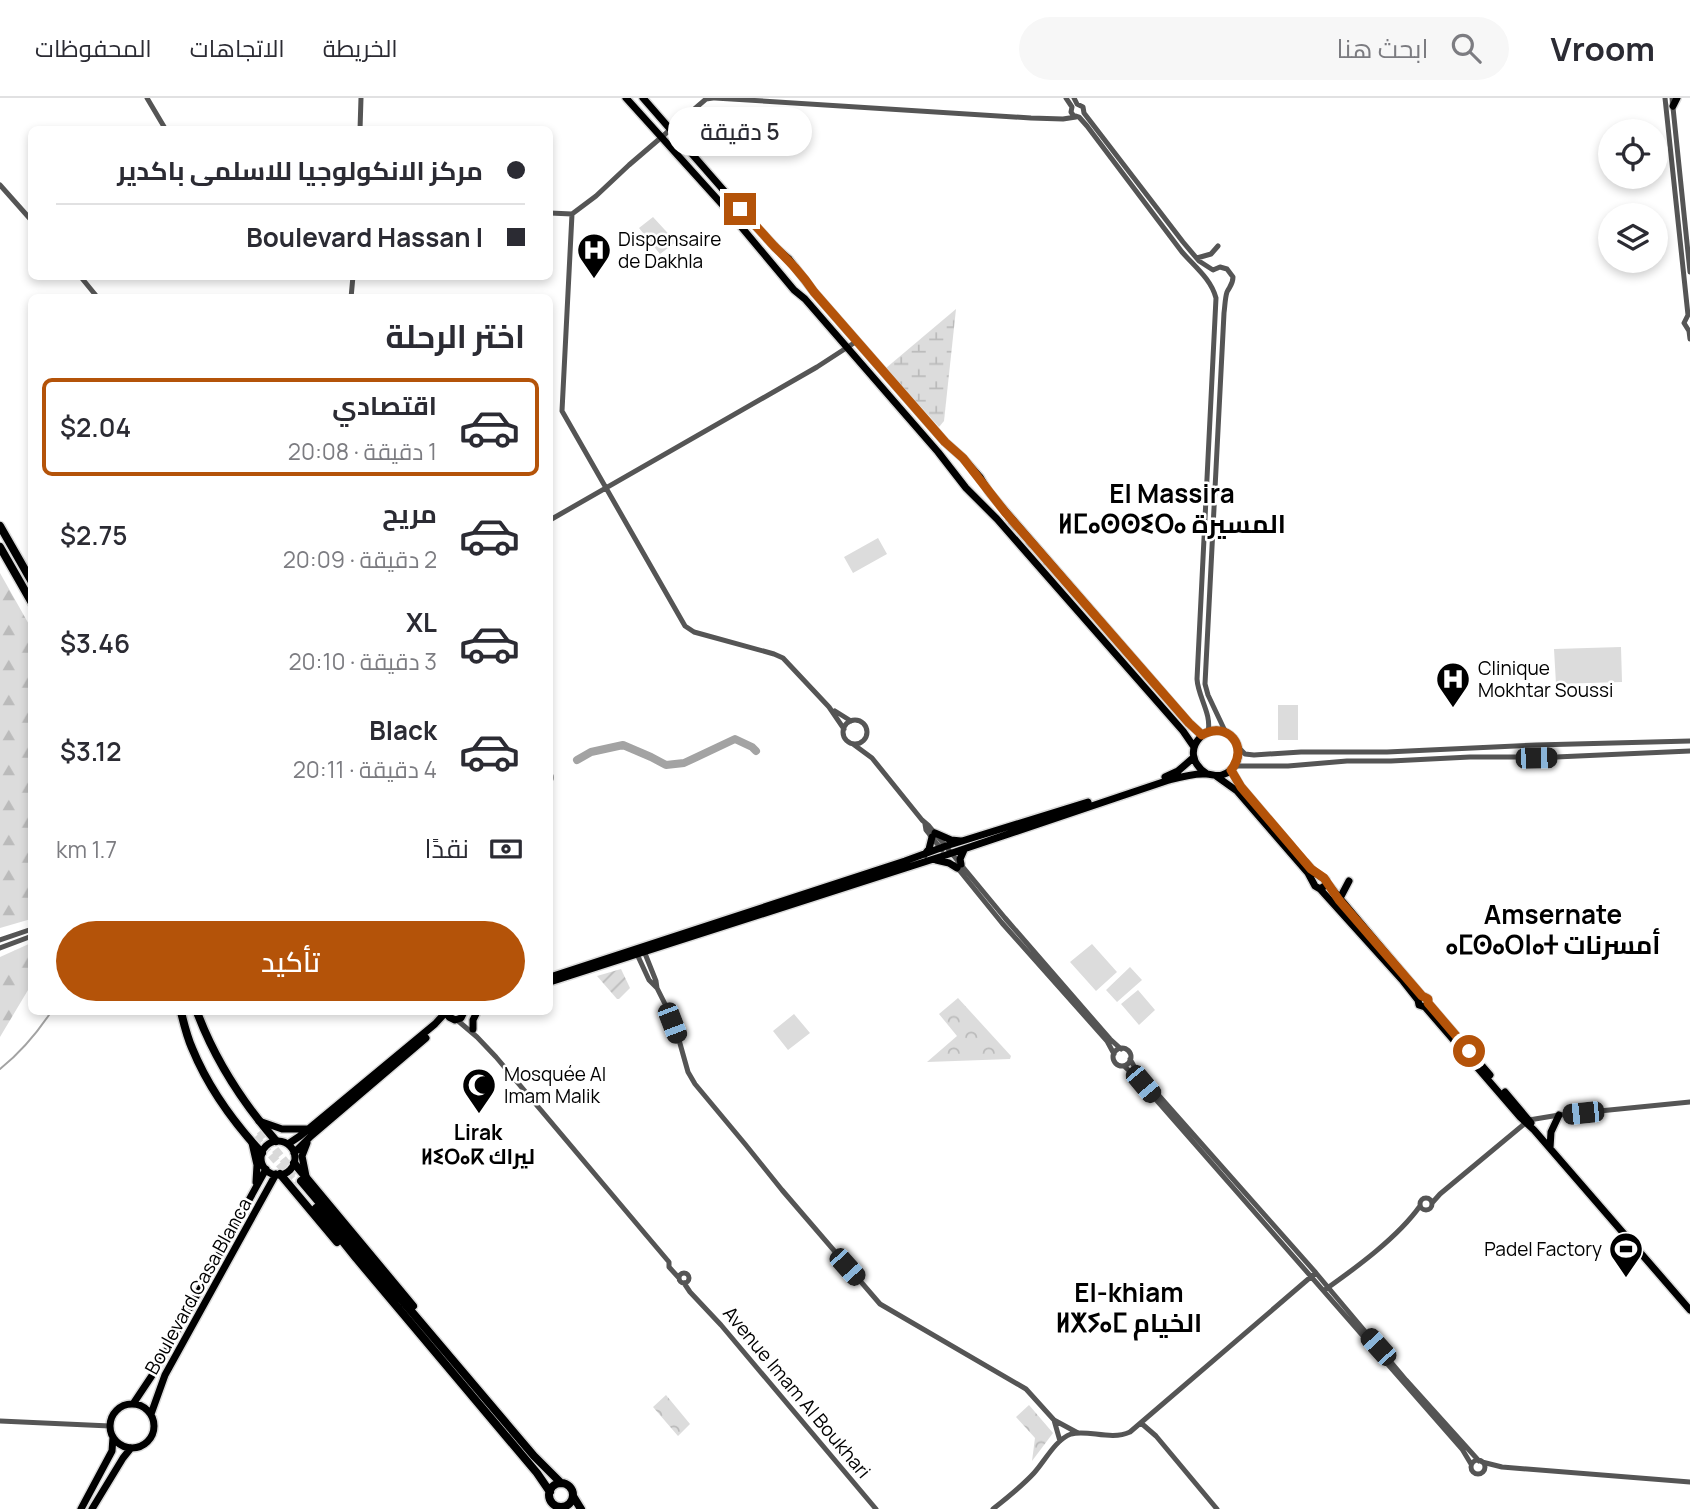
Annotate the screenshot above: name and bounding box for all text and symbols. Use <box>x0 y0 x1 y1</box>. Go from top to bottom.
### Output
search box <box>1019 17 1509 80</box>
text: Vroom <box>1551 26 1655 71</box>
icon: search <box>1447 29 1485 67</box>
text: ابحث هنا <box>1336 30 1429 66</box>
text: المحفوظات <box>35 31 152 64</box>
text: الاتجاهات <box>190 31 285 64</box>
text: الخريطة <box>323 31 398 64</box>
callout: 5 دقيقة <box>668 108 812 156</box>
text: 5 دقيقة <box>700 115 780 147</box>
map controls <box>1598 119 1668 273</box>
button: locate <box>1598 119 1668 189</box>
text: مركز الانكولوجيا للاسلمى باكدير <box>117 152 483 188</box>
route end <box>724 193 756 225</box>
button: layers <box>1598 203 1668 273</box>
text: Boulevard Hassan I <box>246 219 483 255</box>
place label: Dispensaire de Dakhla <box>618 226 721 274</box>
hospital icon: Dispensaire de Dakhla <box>575 231 613 280</box>
text: اختر الرحلة <box>386 314 525 358</box>
text: اقتصادي <box>332 387 437 423</box>
icon: car <box>458 396 521 459</box>
text: $2.04 <box>60 409 131 445</box>
text: 1 دقيقة · 20:08 <box>288 435 437 467</box>
district label: El Massira ⵍⵎⴰⵙⵙⵉⵔⴰ المسيرة <box>1058 475 1286 541</box>
text: مريح <box>382 495 437 531</box>
icon: car <box>458 504 521 567</box>
text: $2.75 <box>60 517 127 553</box>
text: 2 دقيقة · 20:09 <box>283 543 437 575</box>
text: XL <box>406 604 437 640</box>
icon: car <box>458 612 521 675</box>
text: $3.46 <box>60 625 130 661</box>
text: 3 دقيقة · 20:10 <box>288 645 437 677</box>
place label: Clinique Mokhtar Soussi <box>1478 655 1613 703</box>
hospital icon: Clinique Mokhtar Soussi <box>1434 660 1472 709</box>
text: Black <box>369 712 437 748</box>
icon: car <box>458 720 521 783</box>
text: $3.12 <box>60 733 121 769</box>
car <box>1515 747 1558 769</box>
text: 4 دقيقة · 20:11 <box>293 753 437 785</box>
text: نقدًا <box>425 830 469 866</box>
icon: cash <box>487 830 525 868</box>
text: 1.7 km <box>56 833 117 865</box>
district label: Amsernate ⴰⵎⵙⴰⵔⵏⴰⵜ أمسرنات <box>1446 896 1661 962</box>
button: تأكيد <box>56 921 525 1001</box>
car <box>655 1000 690 1046</box>
route start <box>1453 1035 1485 1067</box>
place label: Mosquée Al Imam Malik <box>504 1061 606 1109</box>
car <box>1122 1061 1165 1107</box>
mosque icon: Mosquée Al Imam Malik <box>460 1066 498 1115</box>
car <box>1562 1100 1605 1126</box>
district label: Lirak ⵍⵉⵔⴰⴽ ليراك <box>421 1118 535 1170</box>
street label: Boulevard Casa Blanca <box>139 1193 257 1379</box>
sports icon: Padel Factory <box>1607 1230 1645 1279</box>
place label: Padel Factory <box>1484 1236 1602 1262</box>
car <box>826 1244 869 1290</box>
district label: El-khiam ⵍⵅⵢⴰⵎ الخيام <box>1056 1274 1202 1341</box>
street label: Avenue Imam Al Boukhari <box>717 1301 877 1483</box>
car <box>1357 1324 1400 1370</box>

